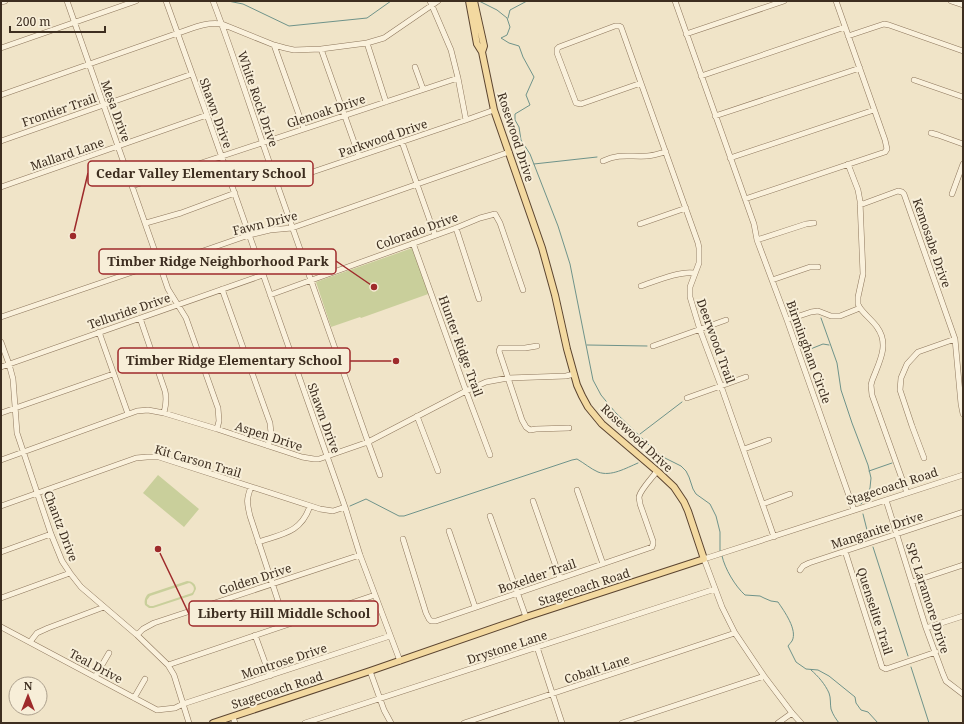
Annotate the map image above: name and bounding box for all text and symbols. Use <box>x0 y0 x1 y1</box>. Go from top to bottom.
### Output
scale bar <box>10 8 105 34</box>
text: 200 m <box>16 13 51 30</box>
street label: White Rock Drive <box>234 49 282 149</box>
street label: Shawn Drive <box>195 75 237 151</box>
street label: Mesa Drive <box>97 78 135 144</box>
street label: Frontier Trail <box>19 89 99 131</box>
street label: Glenoak Drive <box>284 90 368 132</box>
street label: Rosewood Drive <box>494 90 538 184</box>
street label: Parkwood Drive <box>336 115 430 161</box>
street label: Mallard Lane <box>28 133 106 175</box>
callout: Cedar Valley Elementary School <box>88 161 313 186</box>
text: Cedar Valley Elementary School <box>96 164 306 182</box>
street label: Kemosabe Drive <box>909 196 955 290</box>
street label: Fawn Drive <box>231 207 299 239</box>
street label: Colorado Drive <box>374 208 460 254</box>
callout: Timber Ridge Neighborhood Park <box>99 249 336 274</box>
text: Timber Ridge Neighborhood Park <box>107 252 329 270</box>
street label: Telluride Drive <box>85 289 173 333</box>
street label: Hunter Ridge Trail <box>435 293 487 399</box>
street label: Deerwood Trail <box>693 296 739 386</box>
street label: Birmingham Circle <box>782 298 836 406</box>
callout: Timber Ridge Elementary School <box>118 348 350 373</box>
text: Timber Ridge Elementary School <box>126 351 342 369</box>
street label: Shawn Drive <box>303 380 345 456</box>
street label: Rosewood Drive <box>597 400 677 476</box>
street label: Aspen Drive <box>233 417 305 455</box>
street label: Kit Carson Trail <box>153 440 244 482</box>
street label: Stagecoach Road <box>844 463 941 509</box>
street label: Chantz Drive <box>40 488 82 564</box>
street label: Manganite Drive <box>829 507 925 553</box>
street label: SPC Laramore Drive <box>902 540 954 656</box>
street label: Boxelder Trail <box>496 555 579 597</box>
street label: Golden Drive <box>216 559 294 599</box>
street label: Stagecoach Road <box>536 564 633 610</box>
street label: Quenselite Trail <box>853 565 897 657</box>
callout: Liberty Hill Middle School <box>189 601 378 626</box>
text: Liberty Hill Middle School <box>198 604 371 622</box>
street label: Drystone Lane <box>465 626 549 668</box>
street label: Montrose Drive <box>239 639 329 683</box>
street label: Teal Drive <box>66 645 126 687</box>
street label: Cobalt Lane <box>562 650 632 688</box>
street label: Stagecoach Road <box>229 667 326 713</box>
north arrow <box>8 676 48 716</box>
text: N <box>24 678 33 693</box>

